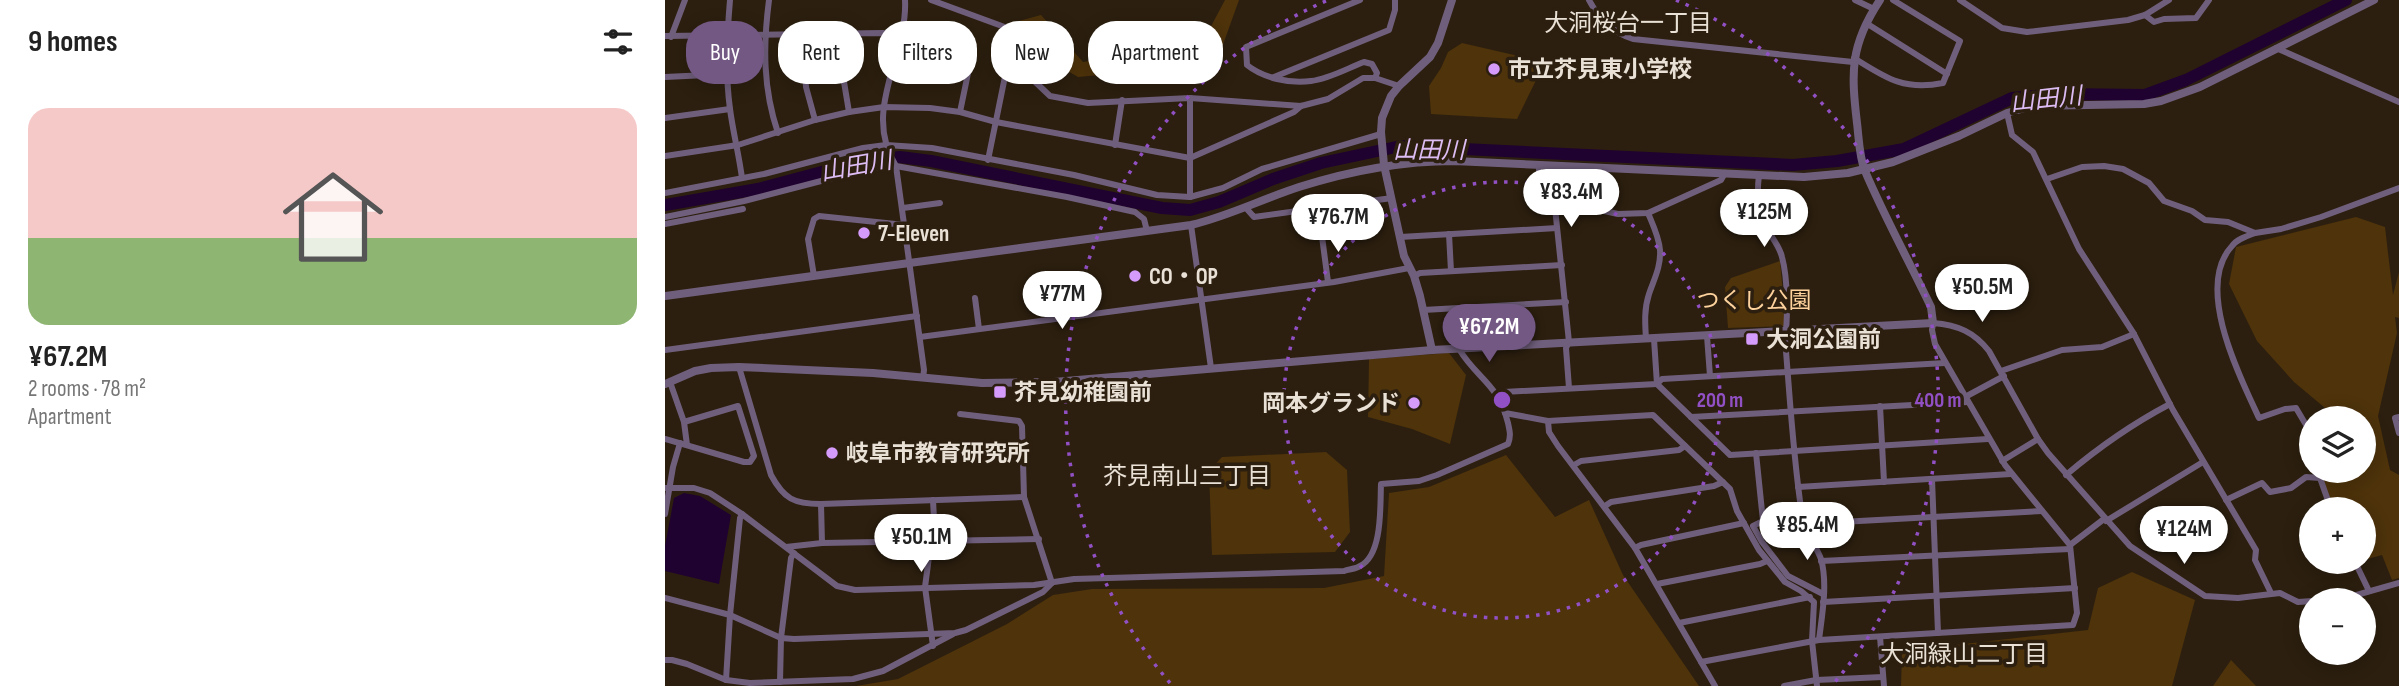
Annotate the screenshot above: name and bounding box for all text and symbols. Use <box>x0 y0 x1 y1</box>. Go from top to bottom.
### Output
district label: 大洞桜台一丁目 <box>1544 9 1712 38</box>
chip: Buy <box>686 21 764 84</box>
chip: Rent <box>778 21 864 84</box>
chip: Filters <box>878 21 977 84</box>
chip: New <box>991 21 1074 84</box>
chip: Apartment <box>1088 21 1223 84</box>
icon: filters <box>599 23 637 61</box>
text: 9 homes <box>28 24 118 60</box>
place label: 市立芥見東小学校 <box>1508 56 1692 84</box>
marker: 市立芥見東小学校 <box>1486 61 1502 77</box>
water label: 山田川 <box>2009 81 2086 118</box>
water label: 山田川 <box>1393 136 1468 165</box>
water label: 山田川 <box>818 145 897 187</box>
icon: home <box>270 154 396 280</box>
pin: ¥83.4M <box>1514 170 1628 229</box>
text: ¥83.4M <box>1539 178 1603 206</box>
pin: ¥125M <box>1715 190 1813 249</box>
pin: ¥76.7M <box>1281 194 1395 254</box>
text: ¥125M <box>1736 198 1792 226</box>
text: ¥76.7M <box>1307 203 1369 231</box>
place label: 7-Eleven <box>878 220 949 248</box>
marker: 7-Eleven <box>856 225 872 241</box>
place label: CO・OP <box>1149 263 1218 291</box>
pin: ¥50.5M <box>1925 264 2039 324</box>
marker: CO・OP <box>1127 268 1143 284</box>
pin: ¥77M <box>1021 272 1103 331</box>
text: ¥50.5M <box>1951 273 2013 301</box>
text: ¥77M <box>1039 280 1085 308</box>
park label: つくし公園 <box>1697 287 1812 315</box>
pin: ¥67.2M <box>1432 304 1546 364</box>
text: ¥67.2M <box>1459 313 1519 341</box>
place label: 大洞公園前 <box>1766 326 1881 354</box>
marker: 大洞公園前 <box>1744 331 1760 347</box>
text: ¥67.2M <box>28 339 107 375</box>
text: 2 rooms · 78 m² <box>28 375 146 403</box>
place label: 芥見幼稚園前 <box>1014 379 1152 407</box>
marker: 芥見幼稚園前 <box>992 384 1008 400</box>
centre of rings <box>1490 388 1514 412</box>
text: 200 m <box>1697 388 1743 413</box>
text: 400 m <box>1915 388 1961 413</box>
place label: 岡本グランド <box>1262 390 1400 418</box>
marker: 岡本グランド <box>1406 395 1422 411</box>
text: Apartment <box>28 403 112 431</box>
map controls <box>2299 406 2376 665</box>
button: layers <box>2299 406 2376 483</box>
place label: 岐阜市教育研究所 <box>846 440 1030 468</box>
marker: 岐阜市教育研究所 <box>824 445 840 461</box>
district label: 芥見南山三丁目 <box>1103 462 1271 491</box>
button: + <box>2299 497 2376 574</box>
pin: ¥85.4M <box>1750 503 1864 562</box>
pin: ¥124M <box>2135 506 2233 566</box>
text: ¥85.4M <box>1775 511 1839 539</box>
pin: ¥50.1M <box>864 514 978 574</box>
text: ¥124M <box>2156 515 2212 543</box>
text: ¥50.1M <box>890 523 952 551</box>
button: − <box>2299 588 2376 665</box>
district label: 大洞緑山二丁目 <box>1880 640 2048 669</box>

